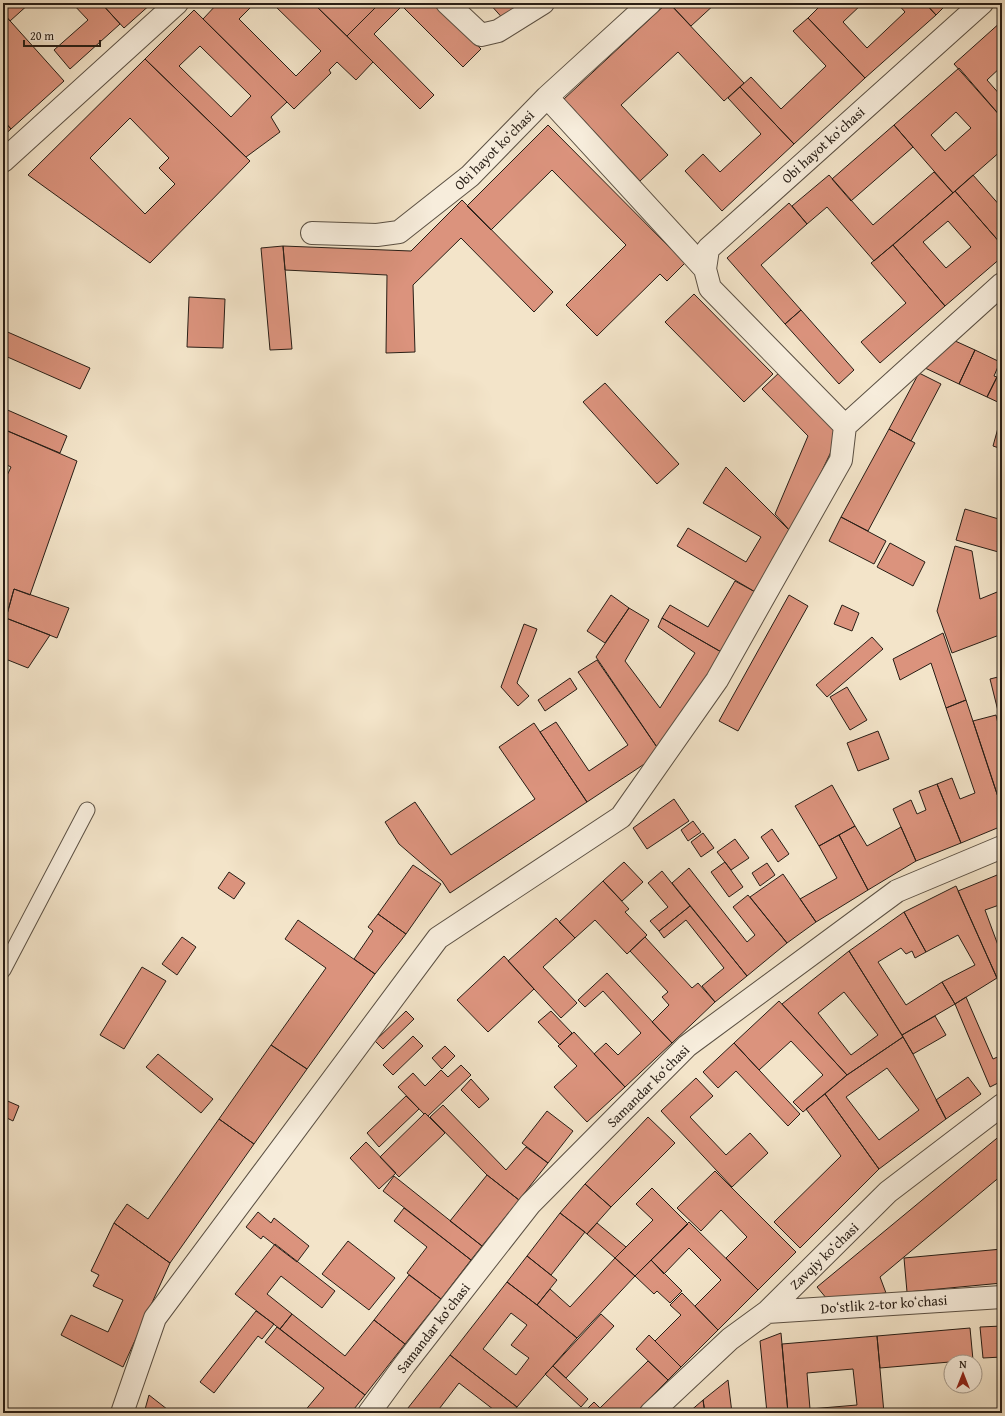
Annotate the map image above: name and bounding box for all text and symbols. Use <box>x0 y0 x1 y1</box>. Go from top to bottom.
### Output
scale bar <box>24 22 100 48</box>
text: 20 m <box>30 27 54 44</box>
street label: Obi hayot koʻchasi <box>777 102 869 188</box>
street label: Obi hayot koʻchasi <box>449 105 539 195</box>
street label: Samandar ko‘chasi <box>602 1040 694 1132</box>
street label: Zavqiy koʻchasi <box>785 1218 863 1294</box>
street label: Samandar ko‘chasi <box>391 1279 475 1377</box>
street label: Doʻstlik 2-tor koʻchasi <box>820 1290 948 1318</box>
north arrow <box>943 1354 983 1394</box>
text: N <box>959 1356 967 1372</box>

